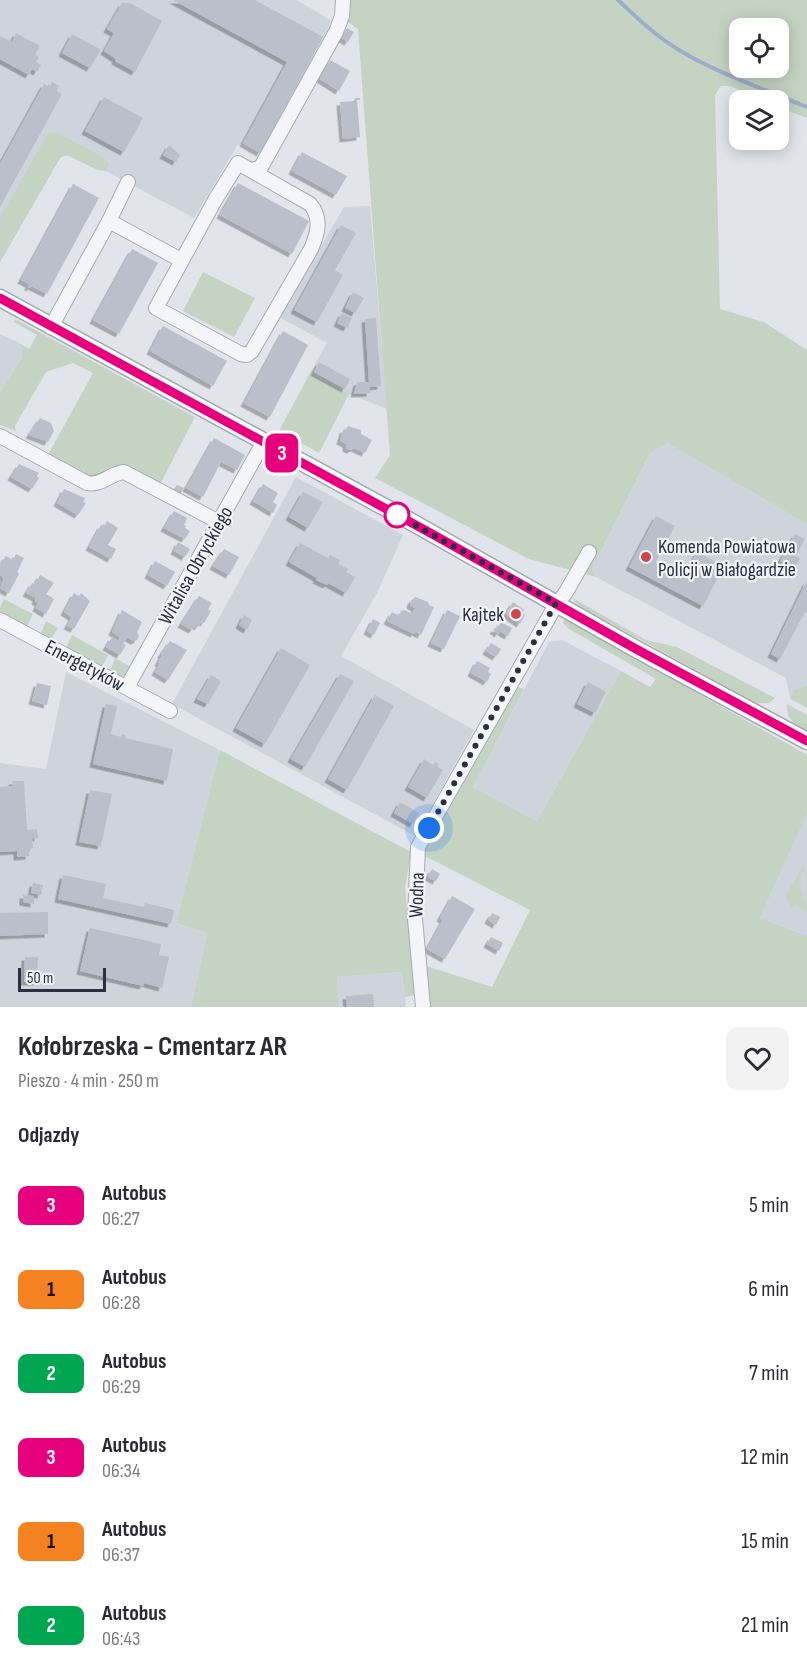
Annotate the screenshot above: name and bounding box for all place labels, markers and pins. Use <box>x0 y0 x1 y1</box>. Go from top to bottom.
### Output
unlabelled marker <box>384 502 410 528</box>
place label: Komenda Powiatowa Policji w Białogardzie <box>658 535 796 582</box>
marker: Komenda Powiatowa Policji w Białogardzie <box>639 550 653 564</box>
place label: Kajtek <box>462 603 504 627</box>
marker: Kajtek <box>509 607 523 621</box>

